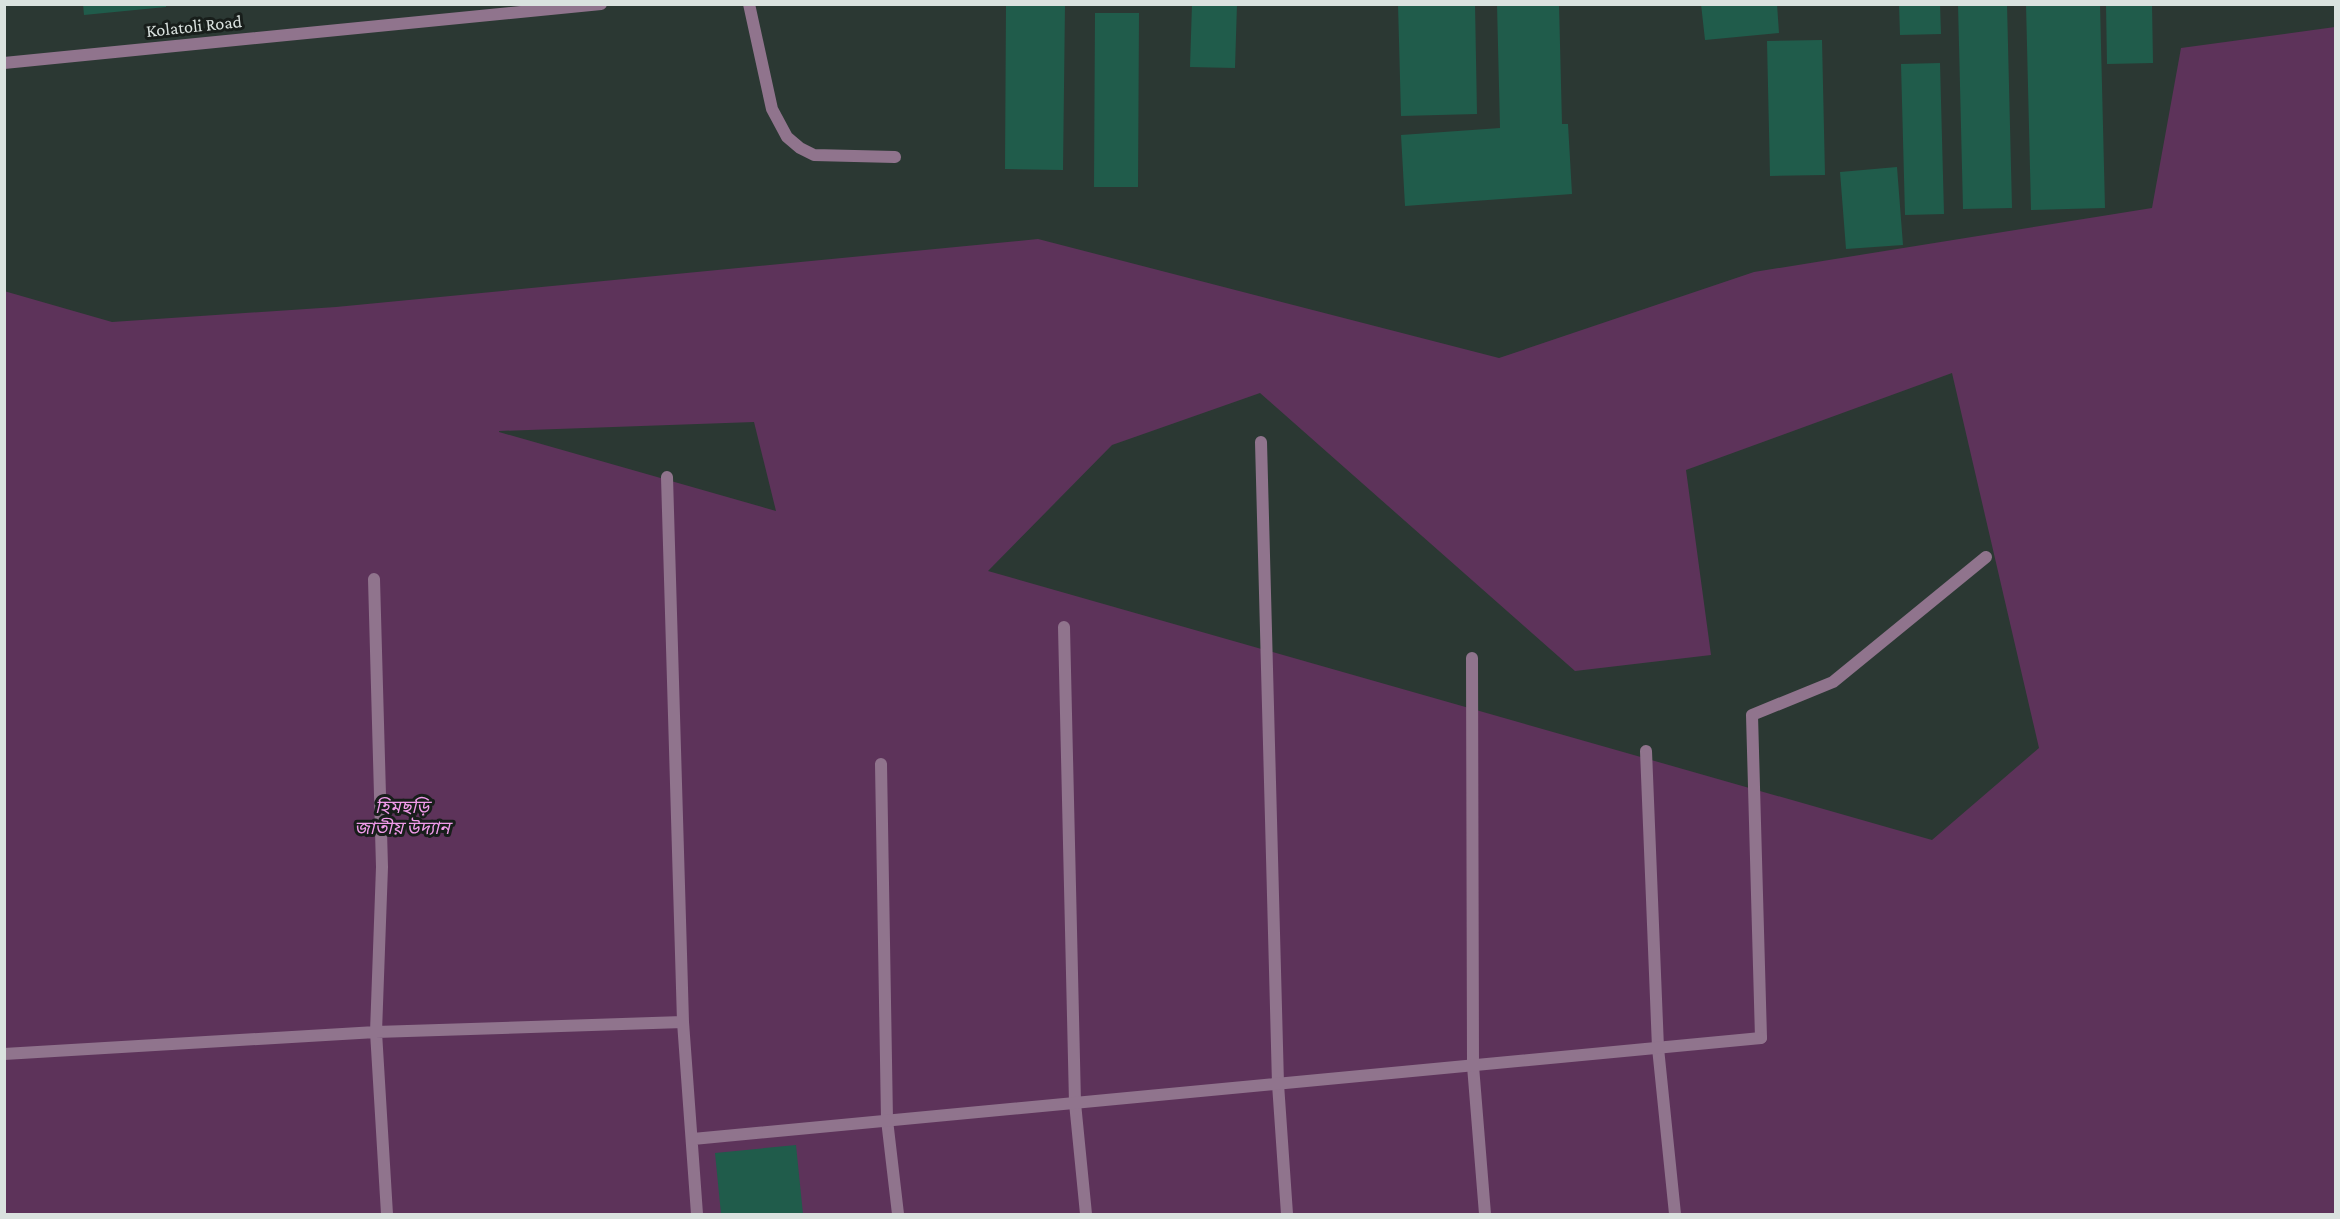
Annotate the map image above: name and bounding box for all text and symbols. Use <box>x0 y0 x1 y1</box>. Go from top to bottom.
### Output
street label: Kolatoli Road <box>145 11 243 41</box>
park label: হিমছড়ি জাতীয় উদ্যান <box>354 796 453 838</box>

